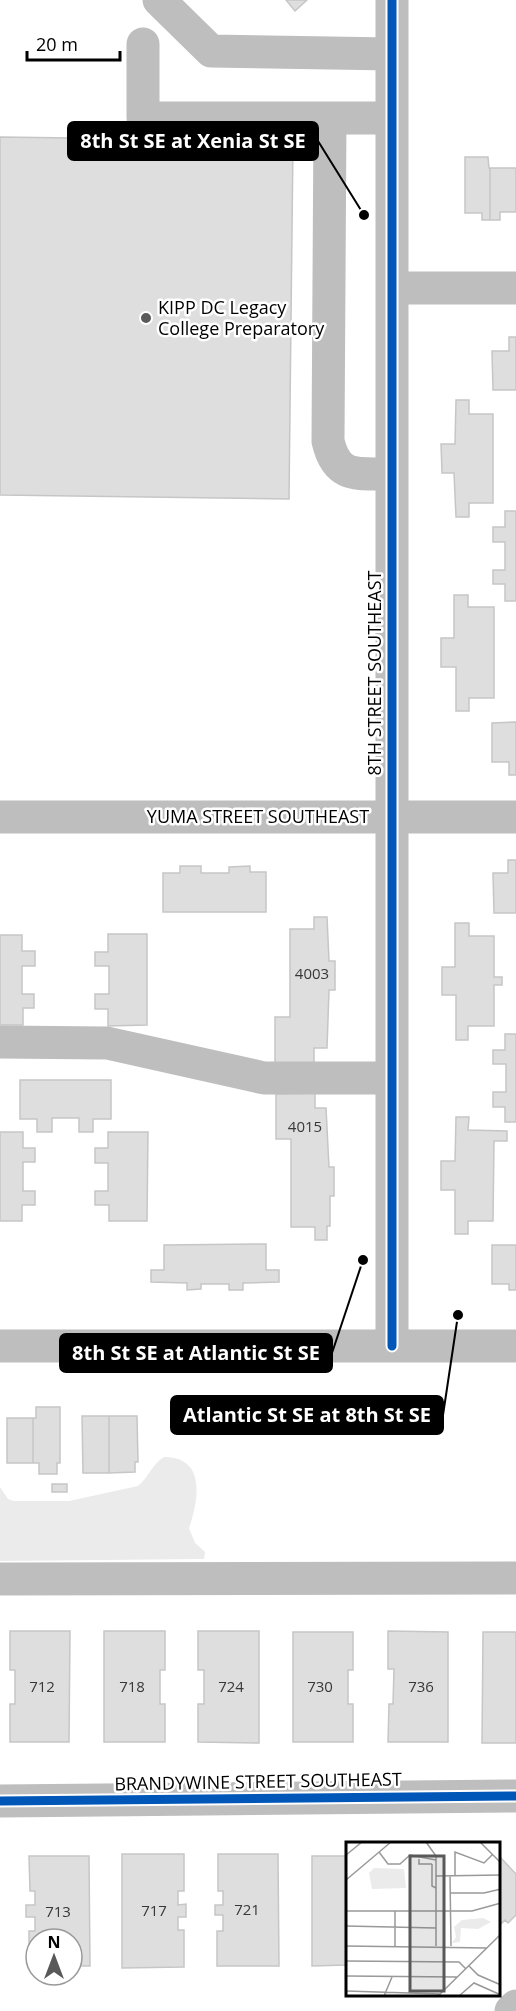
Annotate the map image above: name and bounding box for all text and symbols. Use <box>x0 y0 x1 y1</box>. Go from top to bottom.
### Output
scale bar <box>27 24 120 62</box>
text: 20 m <box>36 32 78 56</box>
callout: 8th St SE at Xenia St SE <box>68 122 318 160</box>
text: 8th St SE at Xenia St SE <box>80 127 306 154</box>
place label: KIPP DC Legacy College Preparatory <box>158 295 325 340</box>
marker: KIPP DC Legacy College Preparatory <box>139 311 153 325</box>
street label: 8TH STREET SOUTHEAST <box>362 570 386 776</box>
street label: YUMA STREET SOUTHEAST <box>147 804 369 828</box>
house number: 4003 <box>295 963 329 983</box>
house number: 4015 <box>288 1116 322 1136</box>
callout: 8th St SE at Atlantic St SE <box>60 1334 332 1372</box>
text: 8th St SE at Atlantic St SE <box>72 1339 320 1366</box>
callout: Atlantic St SE at 8th St SE <box>171 1396 443 1434</box>
text: Atlantic St SE at 8th St SE <box>183 1401 431 1428</box>
house number: 712 <box>29 1676 55 1696</box>
house number: 718 <box>119 1676 145 1696</box>
house number: 724 <box>218 1676 244 1696</box>
house number: 730 <box>307 1676 333 1696</box>
house number: 736 <box>408 1676 434 1696</box>
street label: BRANDYWINE STREET SOUTHEAST <box>114 1766 402 1796</box>
inset map <box>346 1842 501 1996</box>
house number: 721 <box>234 1899 260 1919</box>
house number: 717 <box>141 1900 167 1920</box>
house number: 713 <box>45 1901 71 1921</box>
north arrow <box>24 1927 84 1987</box>
text: N <box>47 1931 61 1953</box>

